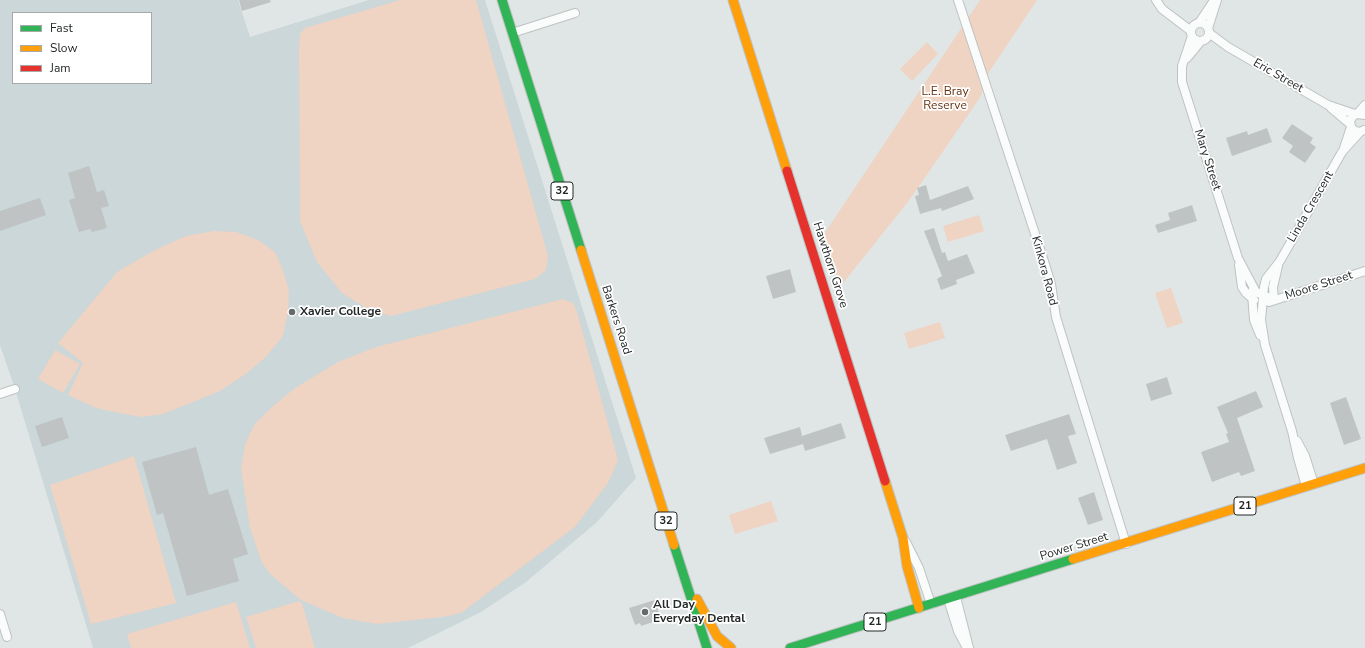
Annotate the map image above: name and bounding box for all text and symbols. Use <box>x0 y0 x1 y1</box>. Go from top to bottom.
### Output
legend <box>12 12 152 84</box>
text: Fast <box>50 20 73 36</box>
text: Slow <box>50 40 78 56</box>
street label: Eric Street <box>1250 56 1306 96</box>
text: Jam <box>50 60 71 76</box>
park label: L.E. Bray Reserve <box>921 85 969 113</box>
street label: Mary Street <box>1190 128 1224 192</box>
street label: Linda Crescent <box>1285 169 1337 245</box>
road number: 32 <box>551 182 573 200</box>
street label: Hawthorn Grove <box>809 220 851 310</box>
street label: Kinkora Road <box>1028 235 1060 307</box>
street label: Moore Street <box>1283 268 1355 304</box>
street label: Barkers Road <box>598 284 634 356</box>
place label: Xavier College <box>300 305 381 319</box>
marker: Xavier College <box>287 307 297 317</box>
road number: 21 <box>1234 497 1256 515</box>
road number: 32 <box>655 512 677 530</box>
street label: Power Street <box>1038 530 1110 564</box>
place label: All Day Everyday Dental <box>653 598 745 626</box>
marker: All Day Everyday Dental <box>640 607 650 617</box>
road number: 21 <box>864 613 886 631</box>

